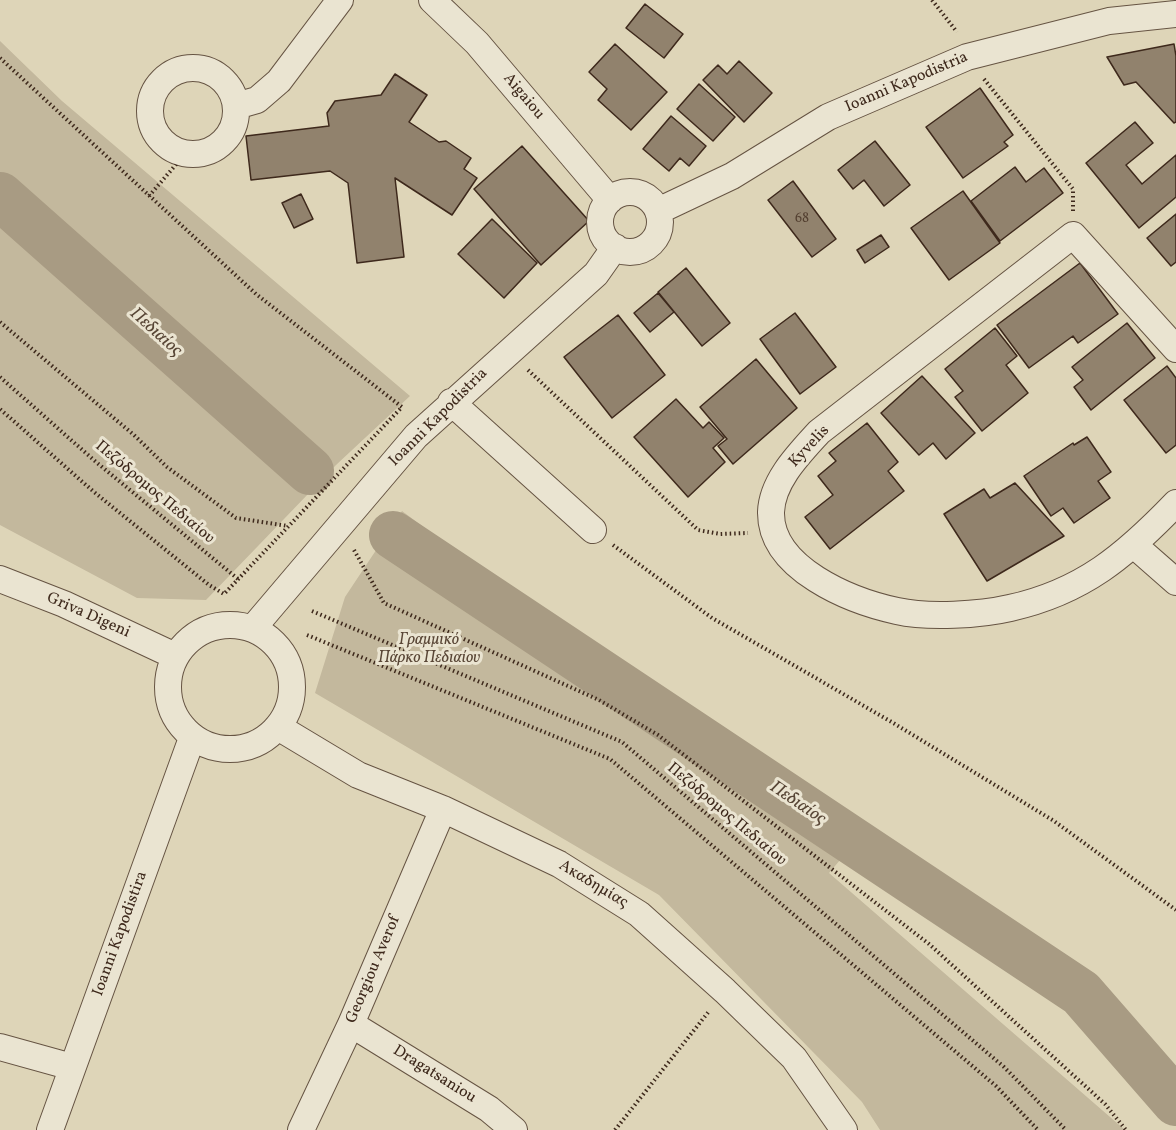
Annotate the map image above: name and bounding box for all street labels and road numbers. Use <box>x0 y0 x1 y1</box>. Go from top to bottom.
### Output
street label: Ioanni Kapodistria <box>843 48 971 118</box>
street label: Aigaiou <box>498 70 548 124</box>
street label: Ioanni Kapodistria <box>386 365 492 471</box>
street label: Kyvelis <box>786 422 834 472</box>
street label: Πεζόδρομος Πεδιαίου <box>90 437 218 549</box>
street label: Griva Digeni <box>43 589 133 643</box>
street label: Πεζόδρομος Πεδιαίου <box>662 759 790 871</box>
street label: Ακαδημίας <box>555 857 631 913</box>
street label: Ioanni Kapodistira <box>89 869 153 999</box>
street label: Georgiou Averof <box>343 913 405 1027</box>
street label: Dragatsaniou <box>389 1042 479 1108</box>

